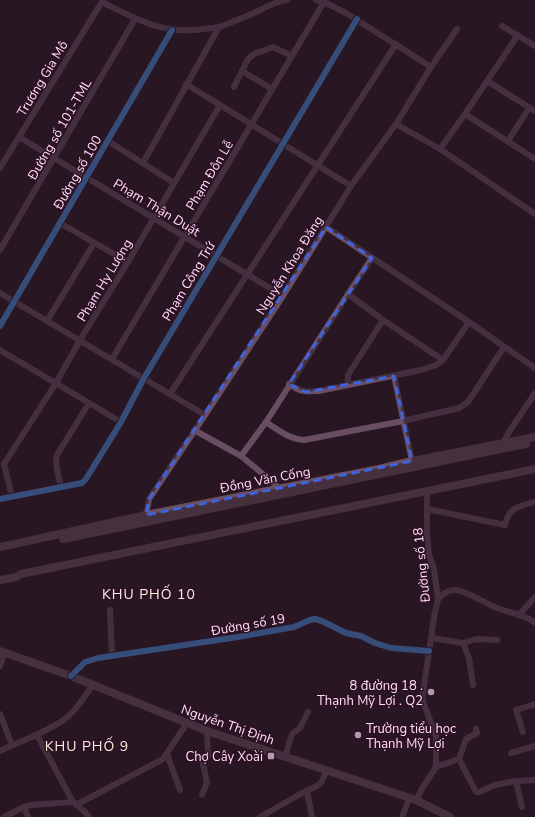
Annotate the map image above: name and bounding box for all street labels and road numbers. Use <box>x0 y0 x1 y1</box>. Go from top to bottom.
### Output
street label: Trương Gia Mô <box>13 37 73 120</box>
street label: Đường số 101-TML <box>23 76 96 184</box>
street label: Đường số 100 <box>49 132 106 214</box>
street label: Phạm Đôn Lễ <box>182 137 238 214</box>
street label: Phạm Thận Duật <box>110 175 204 241</box>
street label: Nguyễn Khoa Đăng <box>252 213 327 318</box>
street label: Phạm Hy Lượng <box>73 236 137 325</box>
street label: Phạm Công Trứ <box>158 238 220 325</box>
street label: Đồng Văn Cống <box>218 462 312 498</box>
street label: Đường số 18 <box>409 526 435 604</box>
street label: Đường số 19 <box>209 610 287 641</box>
street label: Nguyễn Thị Định <box>179 701 277 749</box>

